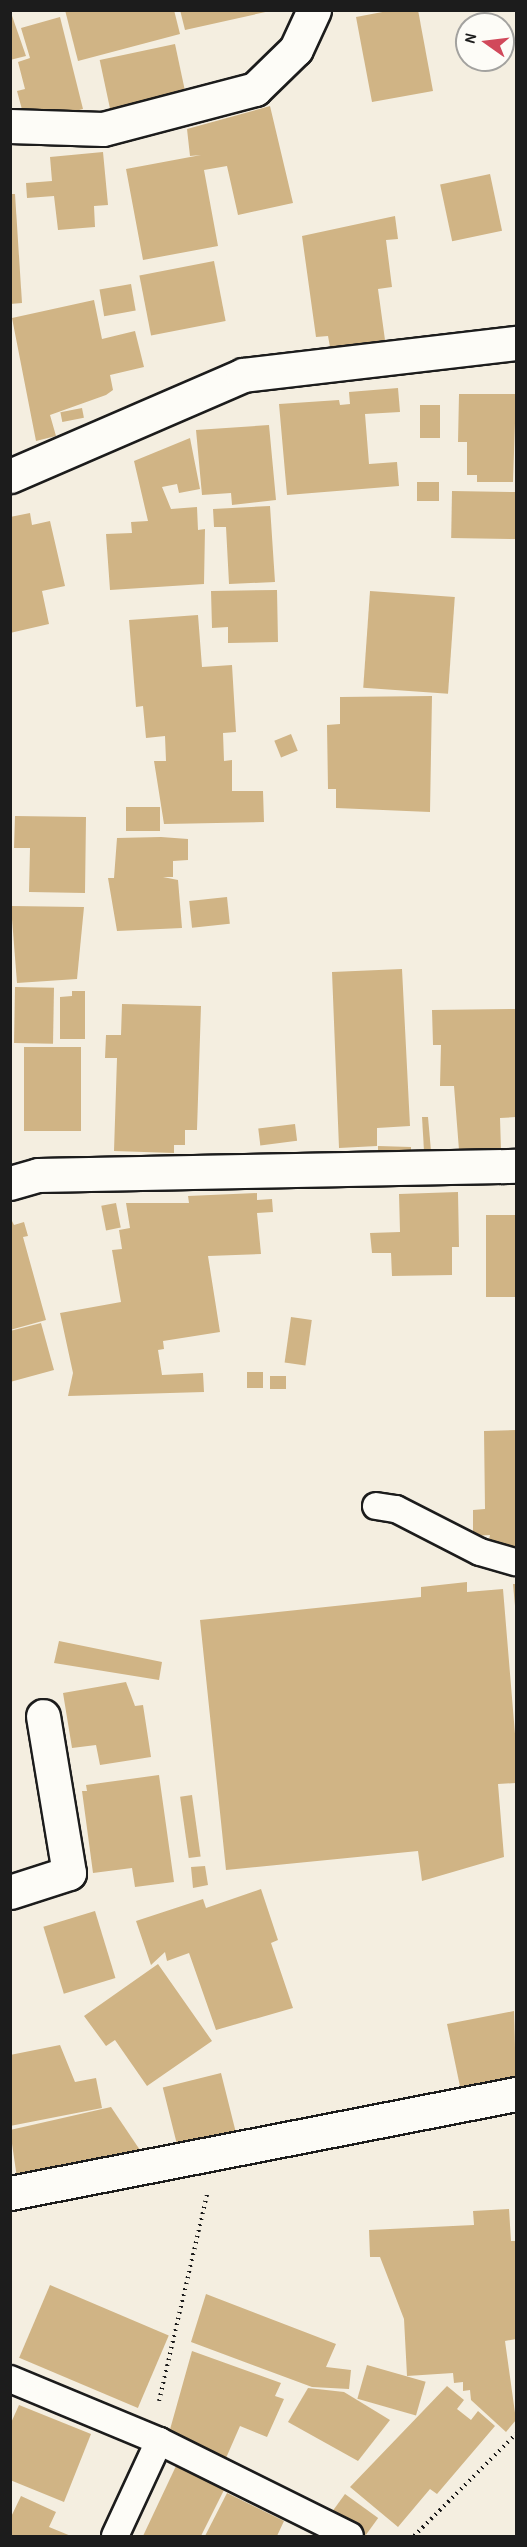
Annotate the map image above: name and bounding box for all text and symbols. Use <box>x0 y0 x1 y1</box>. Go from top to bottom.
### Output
north arrow <box>455 12 515 72</box>
text: N <box>458 31 481 45</box>

